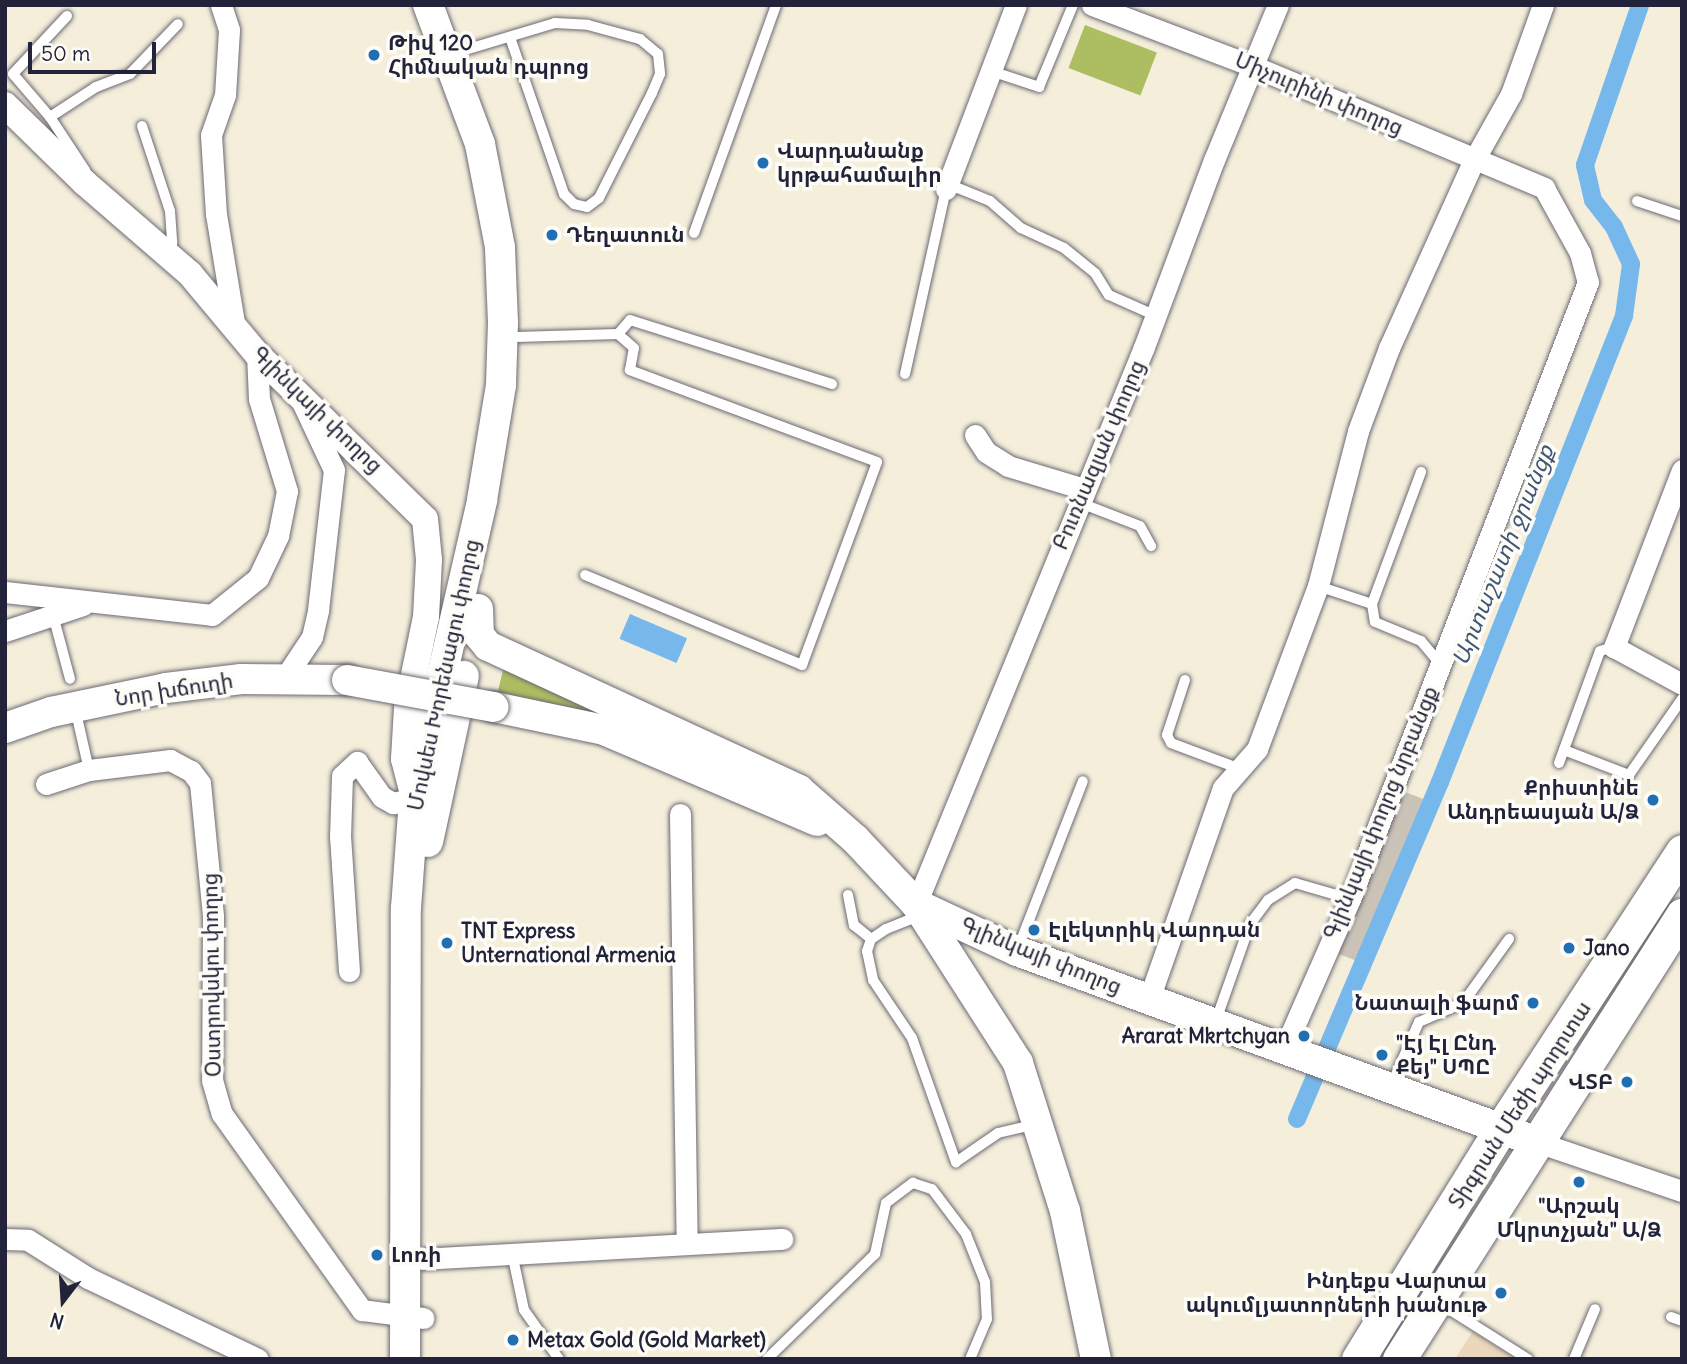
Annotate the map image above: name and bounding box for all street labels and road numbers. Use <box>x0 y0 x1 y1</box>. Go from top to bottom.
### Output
street label: Միչուրինի փողոց <box>1231 47 1407 141</box>
street label: Գլինկայի փողոց <box>247 341 387 479</box>
street label: Բուռնազյան փողոց <box>1048 356 1150 554</box>
street label: Մովսես Խորենացու փողոց <box>403 537 485 813</box>
street label: Նոր խճուղի <box>113 668 235 712</box>
street label: Գլինկայի փողոց նրբանցք <box>1319 683 1443 943</box>
street label: Օստրովսկու փողոց <box>198 873 226 1077</box>
street label: Գլինկայի փողոց <box>957 912 1125 1000</box>
street label: Տիգրան Մեծի պողոտա <box>1444 997 1596 1213</box>

